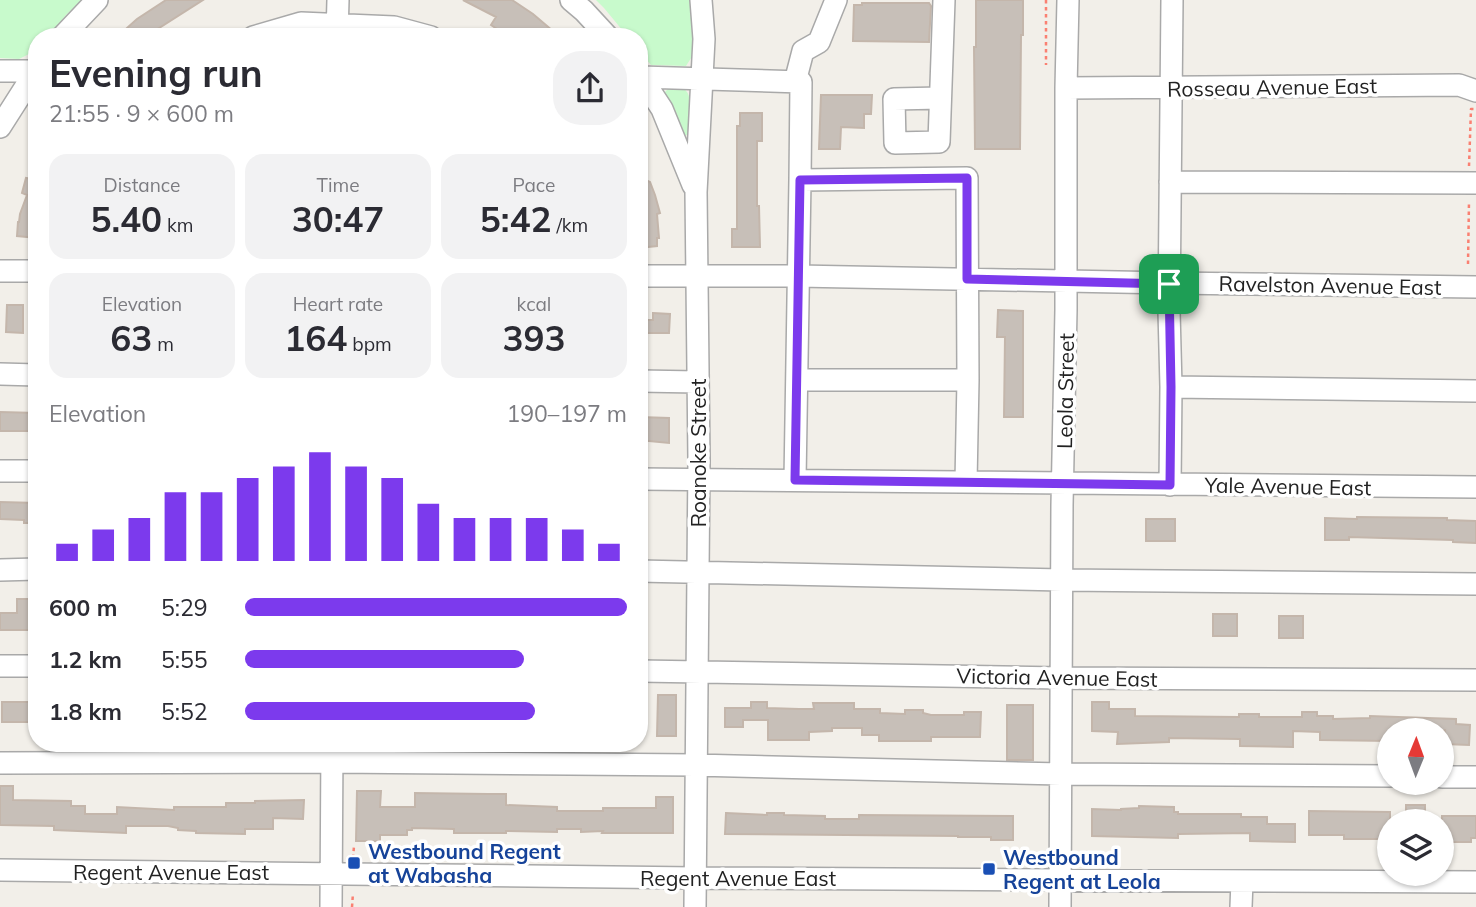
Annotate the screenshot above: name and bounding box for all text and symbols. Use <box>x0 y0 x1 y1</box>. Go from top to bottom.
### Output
text: Evening run <box>49 49 263 97</box>
button: share <box>553 51 627 125</box>
street label: Rosseau Avenue East <box>1167 72 1377 102</box>
text: 21:55 · 9 × 600 m <box>49 99 234 128</box>
text: Distance <box>104 173 180 197</box>
text: Time <box>316 173 360 197</box>
text: Pace <box>513 173 555 197</box>
text: 5.40 <box>90 197 162 241</box>
text: 30:47 <box>292 197 384 241</box>
text: 5:42 <box>480 197 551 241</box>
text: km <box>162 213 194 237</box>
text: /km <box>551 213 588 237</box>
pin <box>1139 254 1199 314</box>
icon: arrive <box>1150 265 1188 303</box>
street label: Ravelston Avenue East <box>1218 270 1442 300</box>
text: Elevation <box>102 292 182 316</box>
text: Heart rate <box>293 292 383 316</box>
text: kcal <box>517 292 551 316</box>
text: 63 <box>110 316 152 360</box>
text: 164 <box>284 316 347 360</box>
text: 393 <box>502 316 566 360</box>
text: m <box>152 332 174 356</box>
text: bpm <box>347 332 392 356</box>
street label: Leola Street <box>1051 333 1079 449</box>
street label: Roanoke Street <box>685 379 711 527</box>
text: Elevation <box>49 399 146 428</box>
text: 190–197 m <box>506 399 627 428</box>
street label: Yale Avenue East <box>1203 472 1372 500</box>
text: 600 m <box>49 593 117 622</box>
text: 5:29 <box>161 593 208 622</box>
text: 1.2 km <box>49 645 122 674</box>
text: 5:55 <box>161 645 208 674</box>
street label: Victoria Avenue East <box>956 662 1158 692</box>
text: 1.8 km <box>49 697 122 726</box>
text: 5:52 <box>161 697 208 726</box>
north arrow <box>1377 718 1454 794</box>
map controls <box>1377 718 1454 886</box>
button: layers <box>1377 809 1454 886</box>
place label: Westbound Regent at Wabasha <box>368 838 561 888</box>
place label: Westbound Regent at Leola <box>1003 844 1161 894</box>
marker: Westbound Regent at Wabasha <box>346 855 362 871</box>
street label: Regent Avenue East <box>73 859 269 885</box>
marker: Westbound Regent at Leola <box>981 861 997 877</box>
street label: Regent Avenue East <box>640 865 836 891</box>

